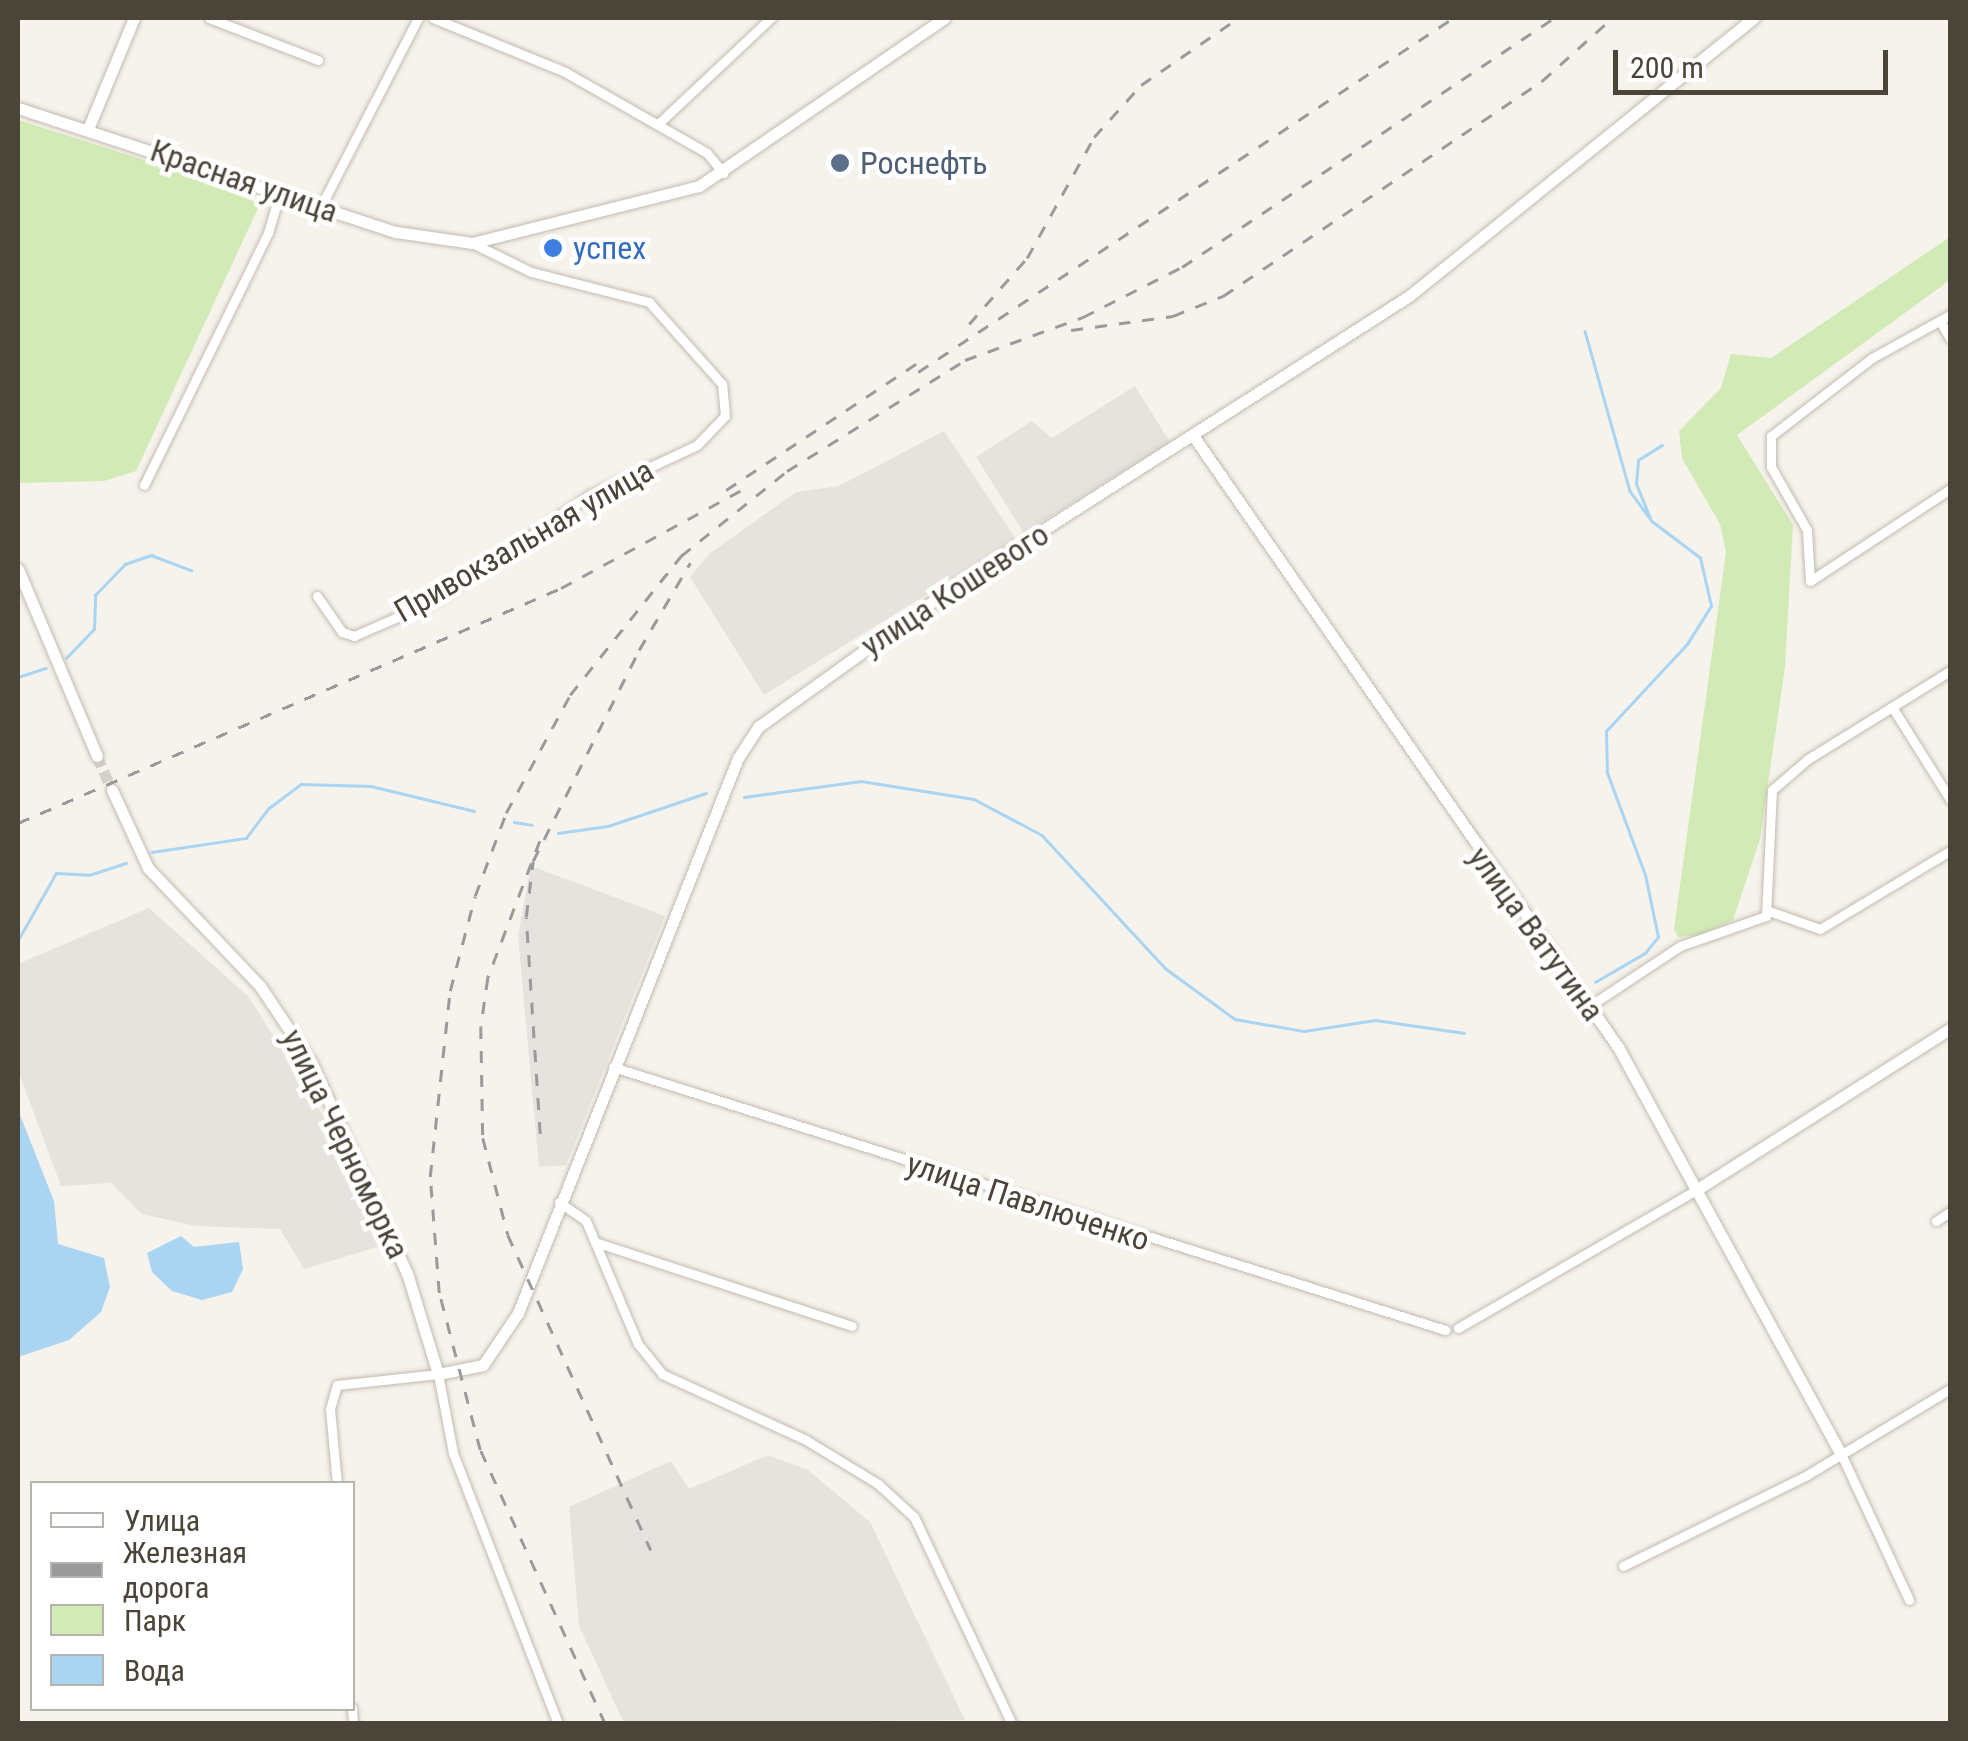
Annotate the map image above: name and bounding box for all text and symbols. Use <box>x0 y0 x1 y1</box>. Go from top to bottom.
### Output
scale bar <box>1618 30 1893 92</box>
text: 200 m <box>1630 50 1704 85</box>
street label: Красная улица <box>145 131 343 231</box>
place label: Роснефть <box>860 144 987 182</box>
marker: Роснефть <box>829 152 851 174</box>
place label: успех <box>573 229 646 267</box>
marker: успех <box>542 237 564 259</box>
street label: Привокзальная улица <box>388 451 660 631</box>
street label: улица Кошевого <box>854 515 1056 665</box>
street label: улица Ватутина <box>1460 839 1612 1029</box>
street label: улица Черноморка <box>273 1023 417 1265</box>
street label: улица Павлюченко <box>902 1145 1154 1259</box>
legend <box>30 1481 355 1711</box>
text: Улица <box>124 1503 200 1538</box>
text: Железная дорога <box>123 1535 247 1605</box>
text: Парк <box>124 1603 186 1638</box>
text: Вода <box>124 1653 185 1688</box>

